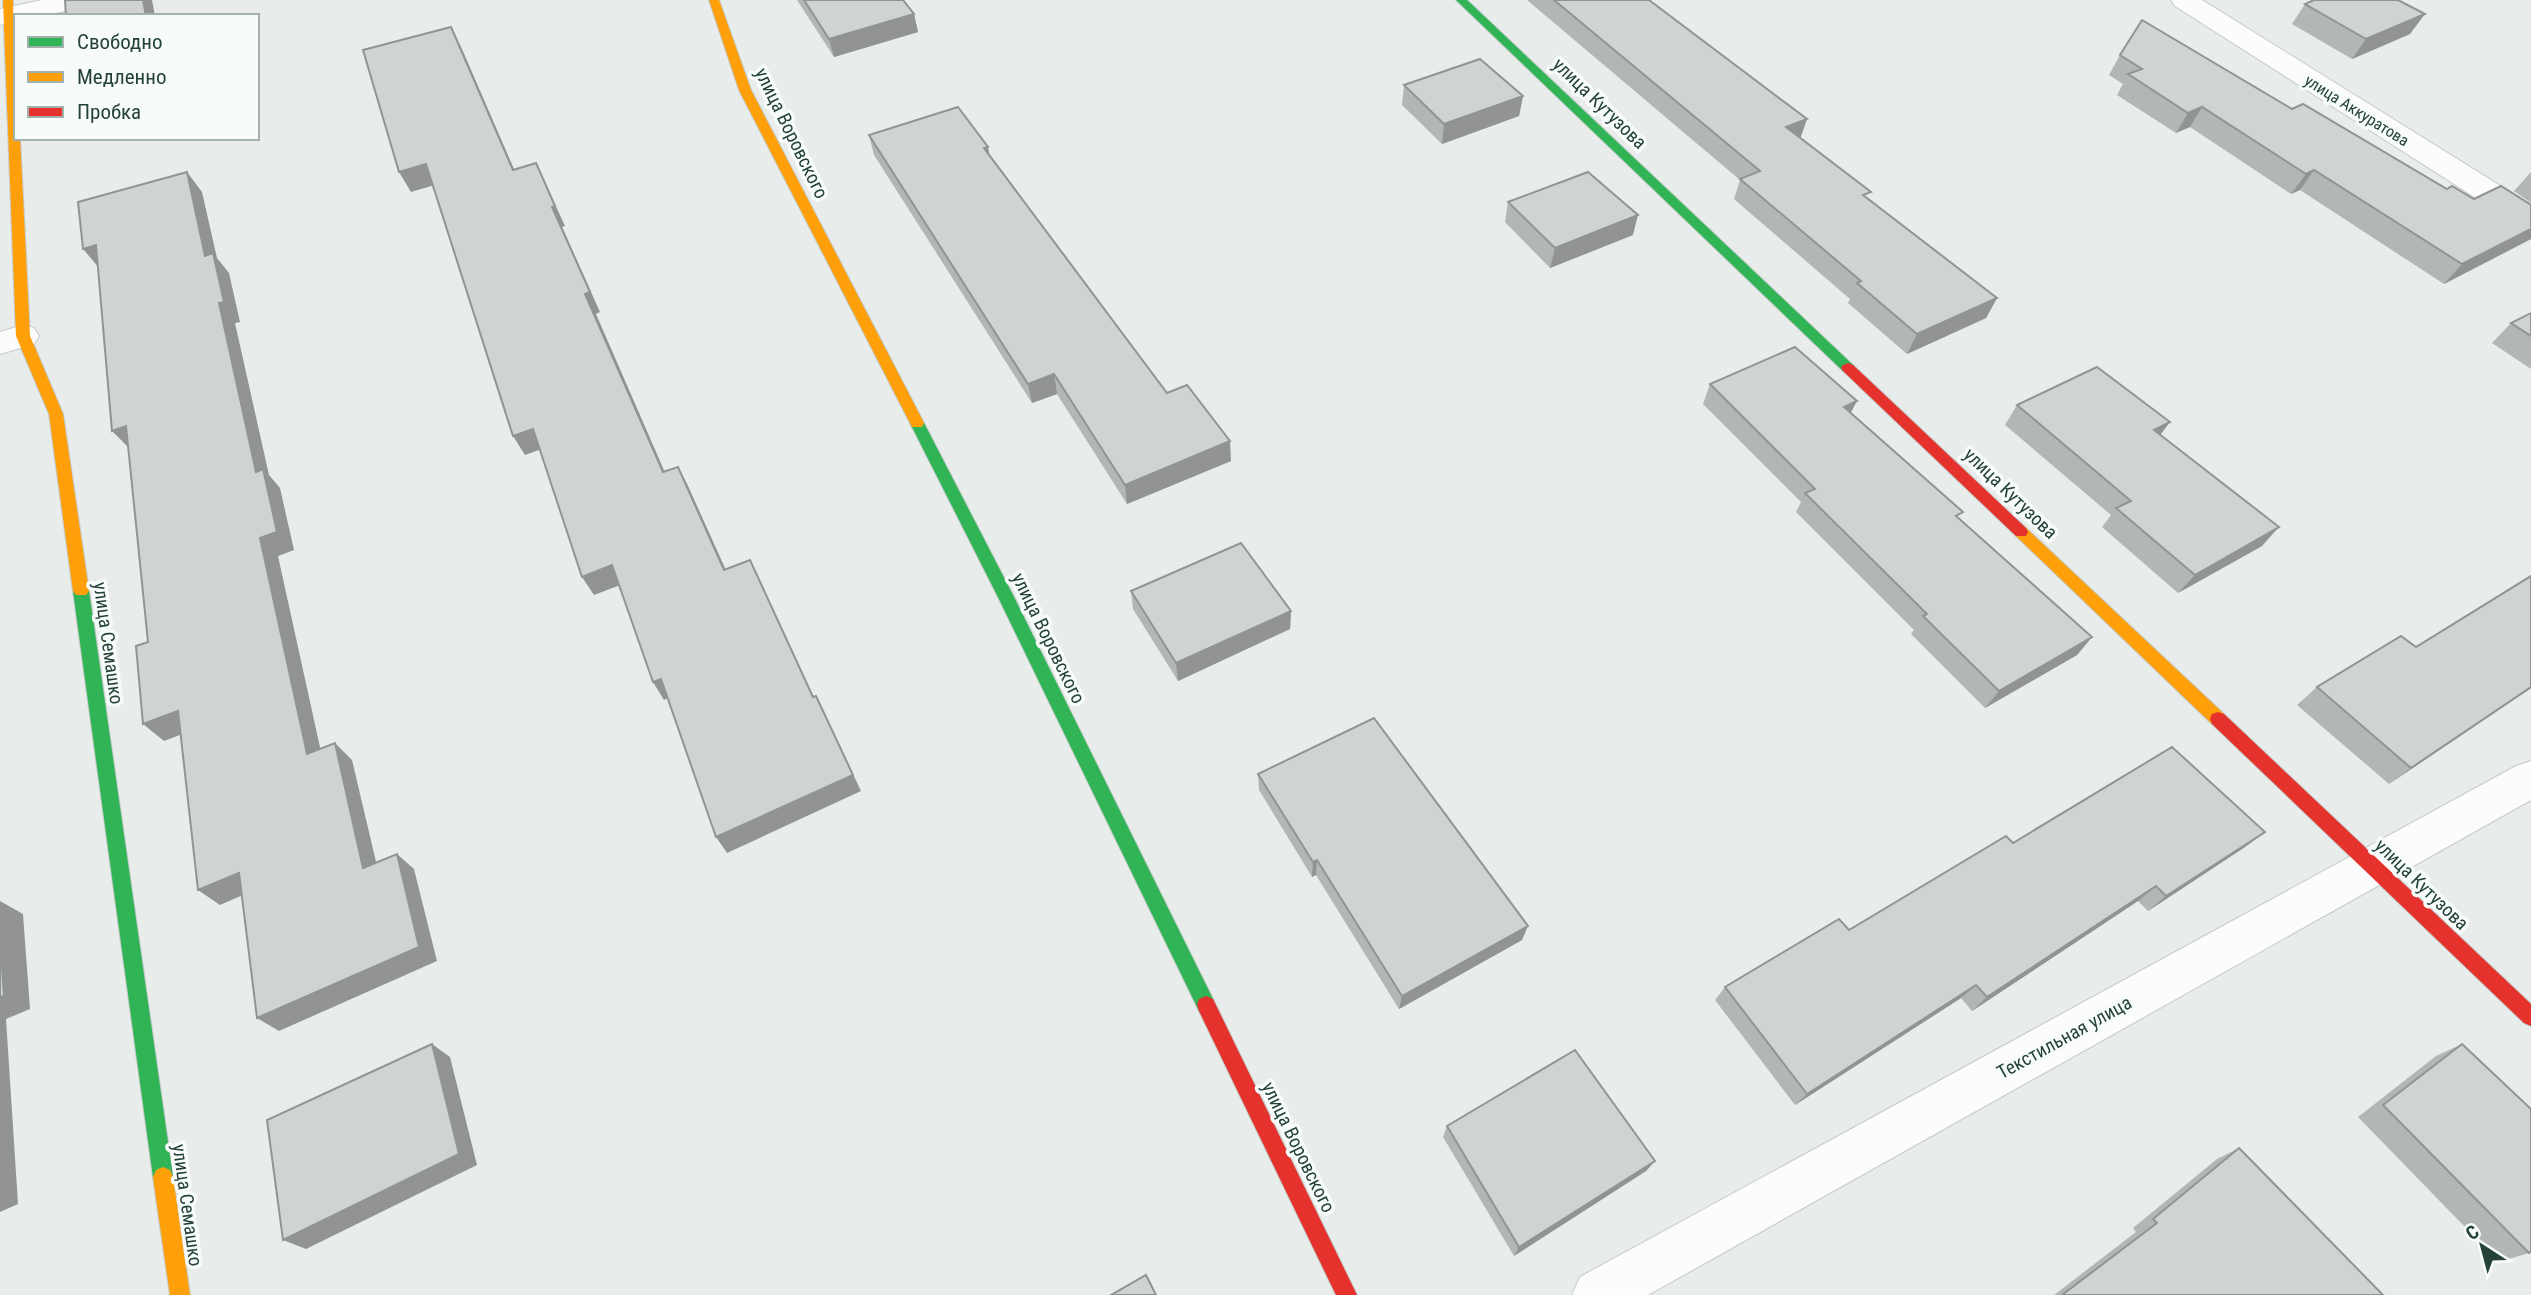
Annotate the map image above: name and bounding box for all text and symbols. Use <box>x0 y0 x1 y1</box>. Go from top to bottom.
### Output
legend <box>14 14 259 140</box>
text: Свободно <box>77 30 163 54</box>
street label: улица Кутузова <box>1548 53 1651 154</box>
street label: улица Воровского <box>750 64 833 202</box>
text: Медленно <box>77 65 166 89</box>
street label: улица Аккуратова <box>2301 71 2412 150</box>
text: Пробка <box>77 100 141 124</box>
street label: улица Кутузова <box>1959 443 2062 544</box>
street label: улица Воровского <box>1007 569 1090 707</box>
street label: улица Семашко <box>89 580 128 706</box>
street label: улица Кутузова <box>2370 834 2473 935</box>
street label: Текстильная улица <box>1993 991 2136 1084</box>
street label: улица Воровского <box>1257 1078 1340 1216</box>
street label: улица Семашко <box>168 1142 207 1268</box>
north arrow <box>2447 1211 2517 1281</box>
text: С <box>2461 1220 2484 1245</box>

